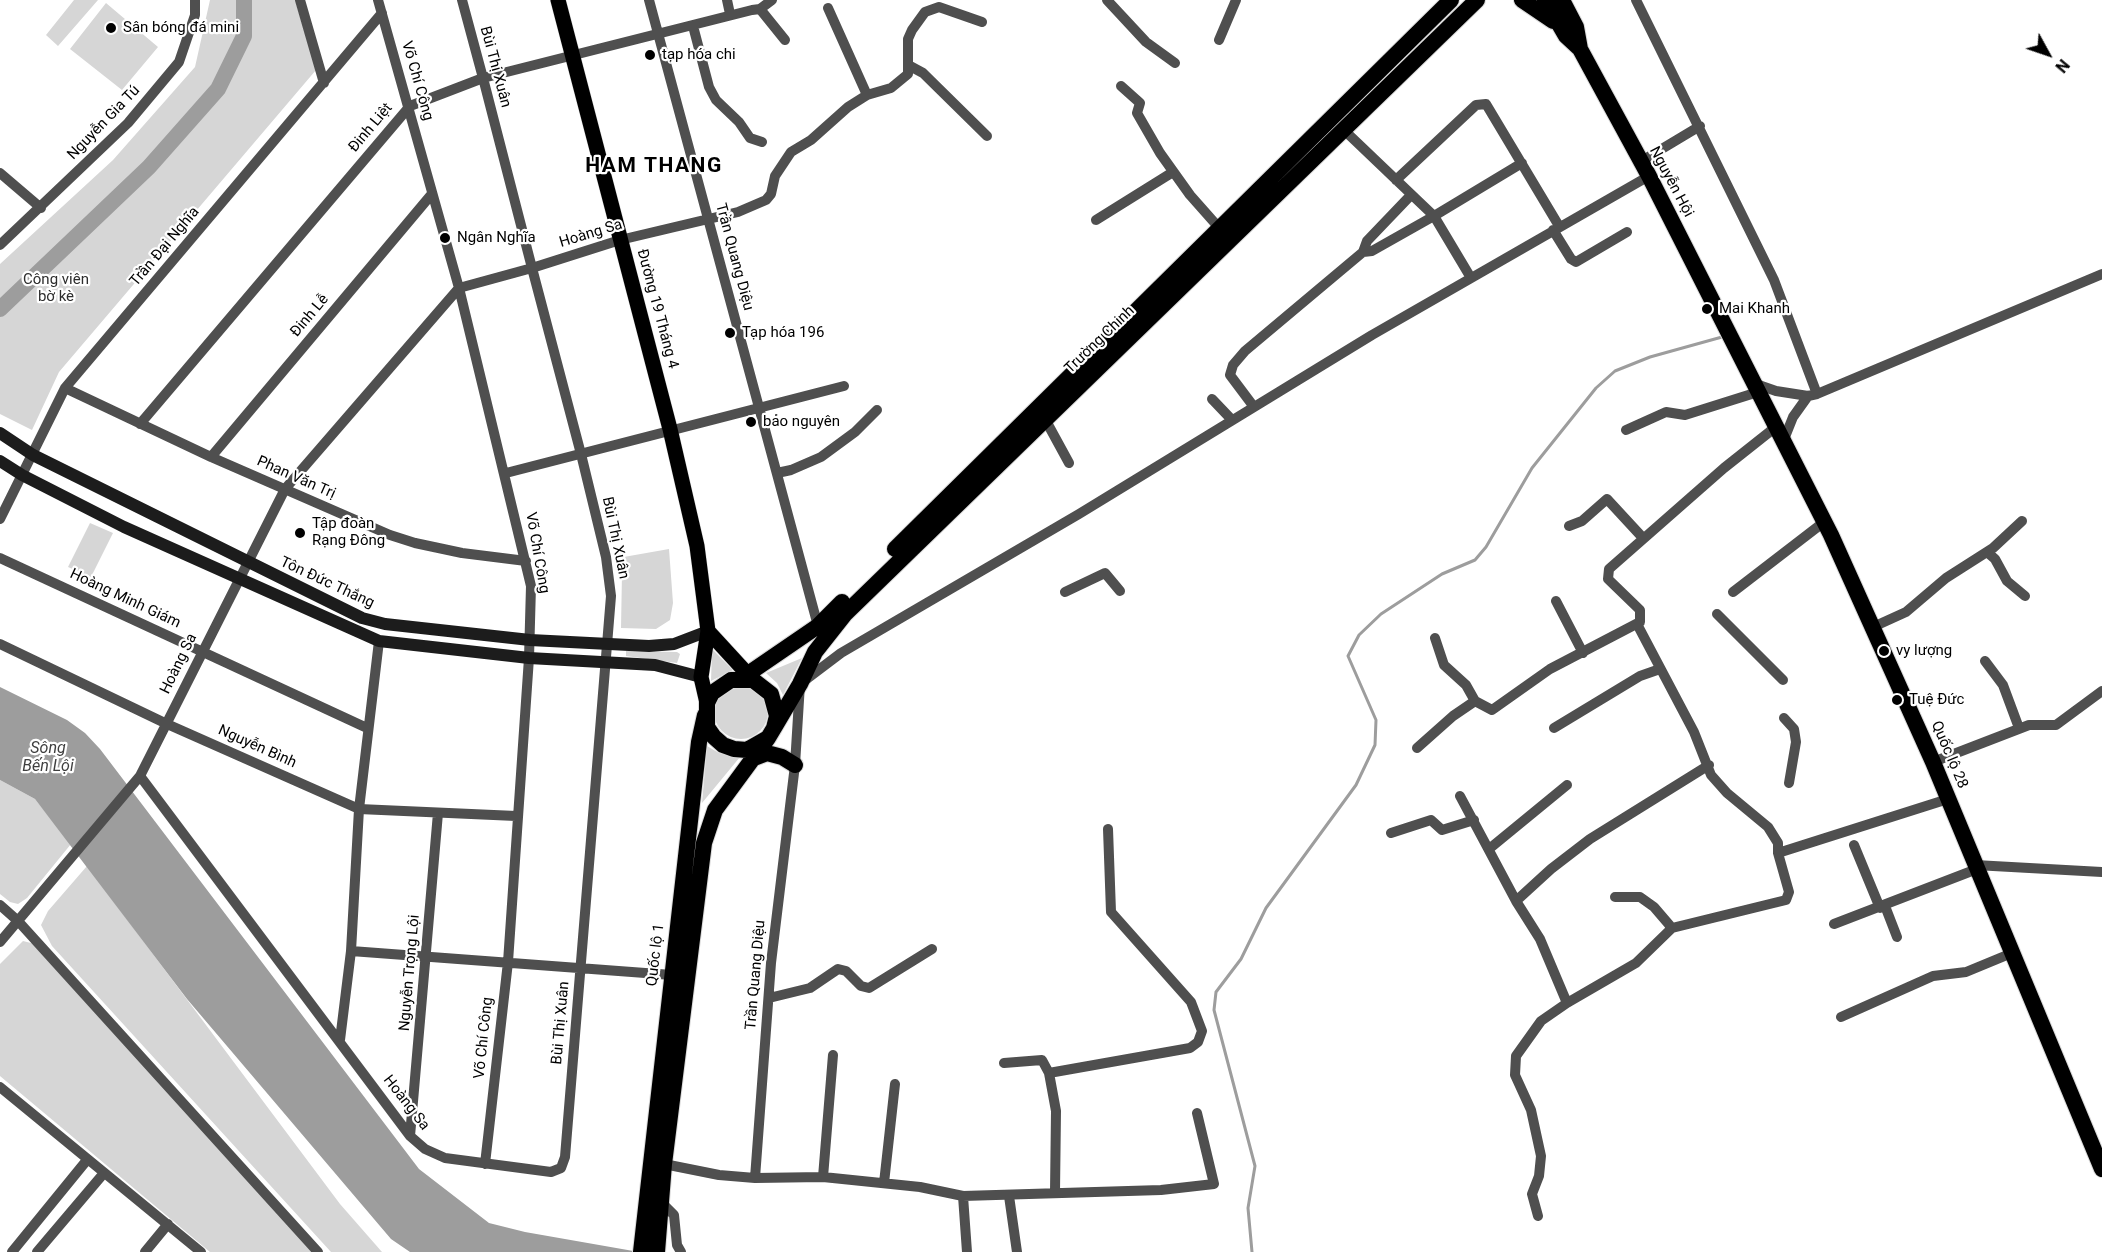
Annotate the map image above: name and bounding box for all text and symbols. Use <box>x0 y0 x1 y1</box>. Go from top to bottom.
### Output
place label: Sân bóng đá mini <box>123 19 239 37</box>
marker: Sân bóng đá mini <box>104 21 118 35</box>
street label: Bùi Thị Xuân <box>475 24 515 110</box>
north arrow <box>2018 24 2078 84</box>
street label: Võ Chí Công <box>397 39 437 123</box>
place label: tạp hóa chi <box>662 46 736 64</box>
marker: tạp hóa chi <box>643 48 657 62</box>
text: N <box>2051 55 2073 76</box>
street label: Nguyễn Gia Tú <box>64 82 144 164</box>
street label: Đinh Liệt <box>345 100 397 156</box>
street label: Nguyễn Hội <box>1645 144 1697 220</box>
district label: HAM THANG <box>585 154 723 180</box>
street label: Trần Quang Diệu <box>711 201 757 313</box>
street label: Trần Đại Nghĩa <box>127 204 203 290</box>
street label: Hoàng Sa <box>557 216 625 252</box>
place label: Ngân Nghĩa <box>457 229 536 247</box>
marker: Ngân Nghĩa <box>438 231 452 245</box>
street label: Đường 19 Tháng 4 <box>632 247 682 371</box>
park label: Công viên bờ kè <box>23 271 89 306</box>
street label: Đinh Lễ <box>287 291 333 341</box>
place label: Mai Khanh <box>1719 300 1790 318</box>
street label: Trường Chinh <box>1061 302 1139 378</box>
marker: Mai Khanh <box>1700 302 1714 316</box>
place label: Tạp hóa 196 <box>742 324 824 342</box>
marker: Tạp hóa 196 <box>723 326 737 340</box>
place label: bảo nguyên <box>763 413 840 431</box>
marker: bảo nguyên <box>744 415 758 429</box>
street label: Phan Văn Trị <box>254 453 338 503</box>
street label: Bùi Thị Xuân <box>598 495 632 581</box>
street label: Võ Chí Công <box>521 511 553 595</box>
place label: Tập đoàn Rạng Đông <box>312 515 385 550</box>
marker: Tập đoàn Rạng Đông <box>293 526 307 540</box>
street label: Tôn Đức Thắng <box>277 553 377 613</box>
street label: Hoàng Minh Giám <box>67 565 183 633</box>
street label: Hoàng Sa <box>157 631 201 697</box>
place label: vy lượng <box>1896 642 1952 660</box>
marker: vy lượng <box>1877 644 1891 658</box>
place label: Tuệ Đức <box>1909 691 1964 709</box>
marker: Tuệ Đức <box>1890 693 1904 707</box>
street label: Quốc lộ 28 <box>1927 719 1971 791</box>
street label: Nguyễn Bình <box>215 722 299 772</box>
water label: Sông Bến Lội <box>22 739 74 777</box>
street label: Nguyễn Trọng Lội <box>396 914 424 1032</box>
street label: Trần Quang Diệu <box>742 919 770 1031</box>
street label: Quốc lộ 1 <box>643 923 669 987</box>
street label: Bùi Thị Xuân <box>548 981 574 1065</box>
street label: Võ Chí Công <box>471 996 497 1080</box>
street label: Hoàng Sa <box>379 1072 433 1134</box>

